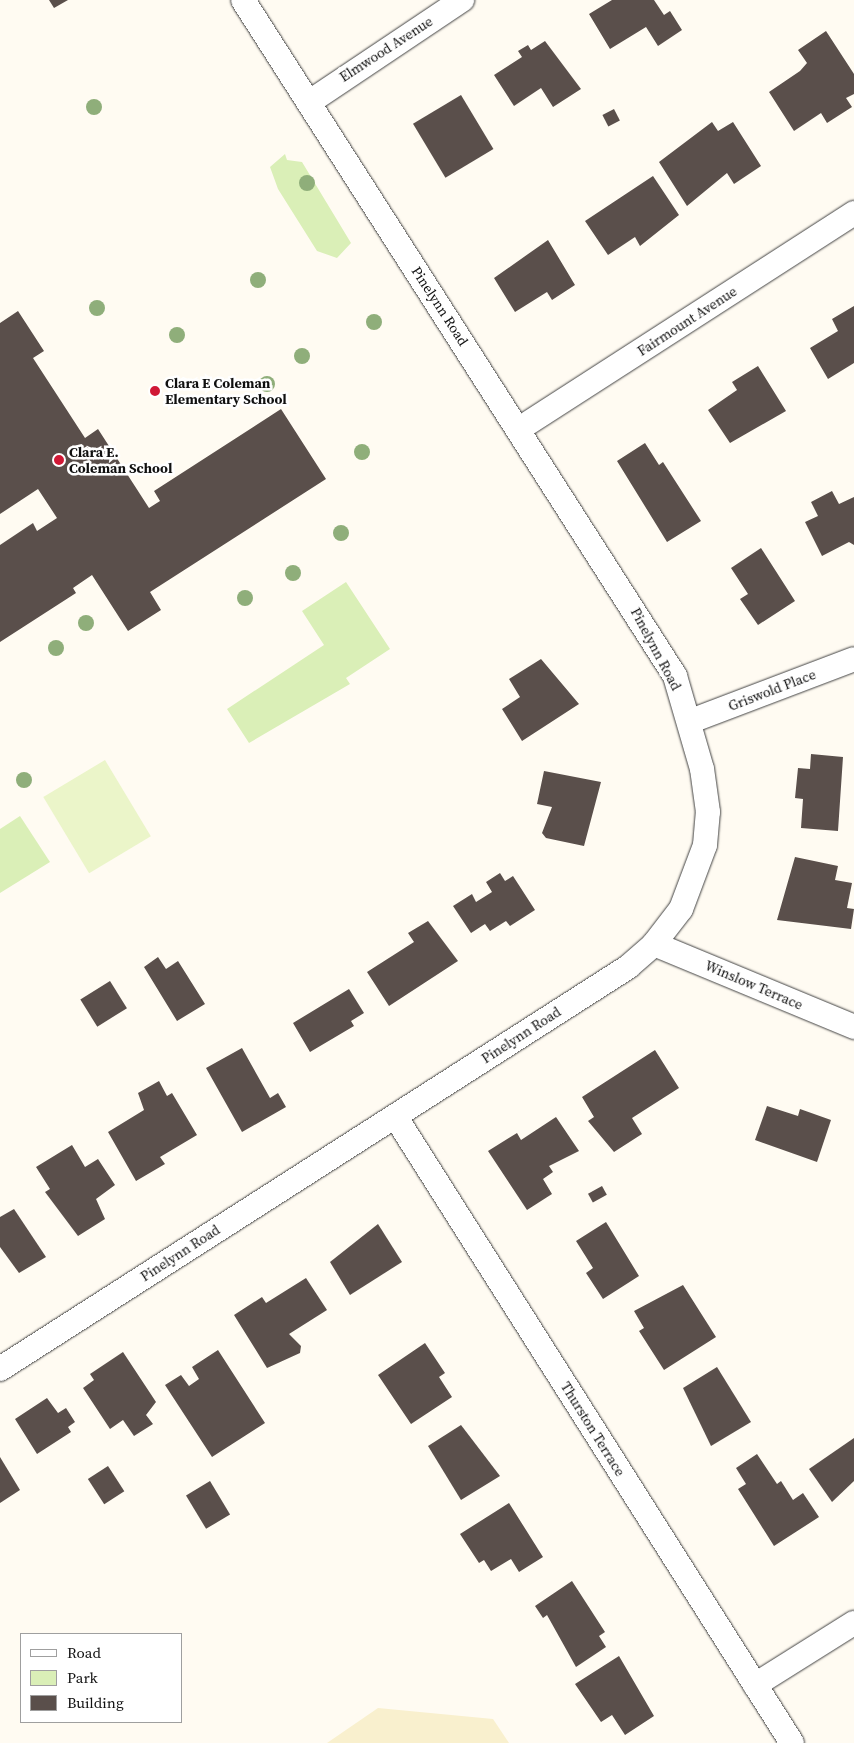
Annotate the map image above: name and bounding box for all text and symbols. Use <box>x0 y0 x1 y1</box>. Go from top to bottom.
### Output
street label: Elmwood Avenue <box>336 13 436 85</box>
street label: Pinelynn Road <box>408 263 472 349</box>
street label: Fairmount Avenue <box>634 283 740 359</box>
place label: Clara E Coleman Elementary School <box>165 375 287 408</box>
marker: Clara E Coleman Elementary School <box>149 385 161 397</box>
place label: Clara E. Coleman School <box>69 444 172 477</box>
marker: Clara E. Coleman School <box>53 454 65 466</box>
street label: Pinelynn Road <box>627 605 685 693</box>
street label: Griswold Place <box>726 666 818 714</box>
street label: Winslow Terrace <box>702 957 806 1013</box>
street label: Pinelynn Road <box>478 1003 564 1067</box>
street label: Pinelynn Road <box>137 1221 223 1285</box>
street label: Thurston Terrace <box>557 1379 629 1479</box>
legend <box>20 1633 182 1723</box>
text: Road <box>67 1642 101 1663</box>
text: Park <box>67 1667 98 1688</box>
text: Building <box>67 1692 124 1713</box>

